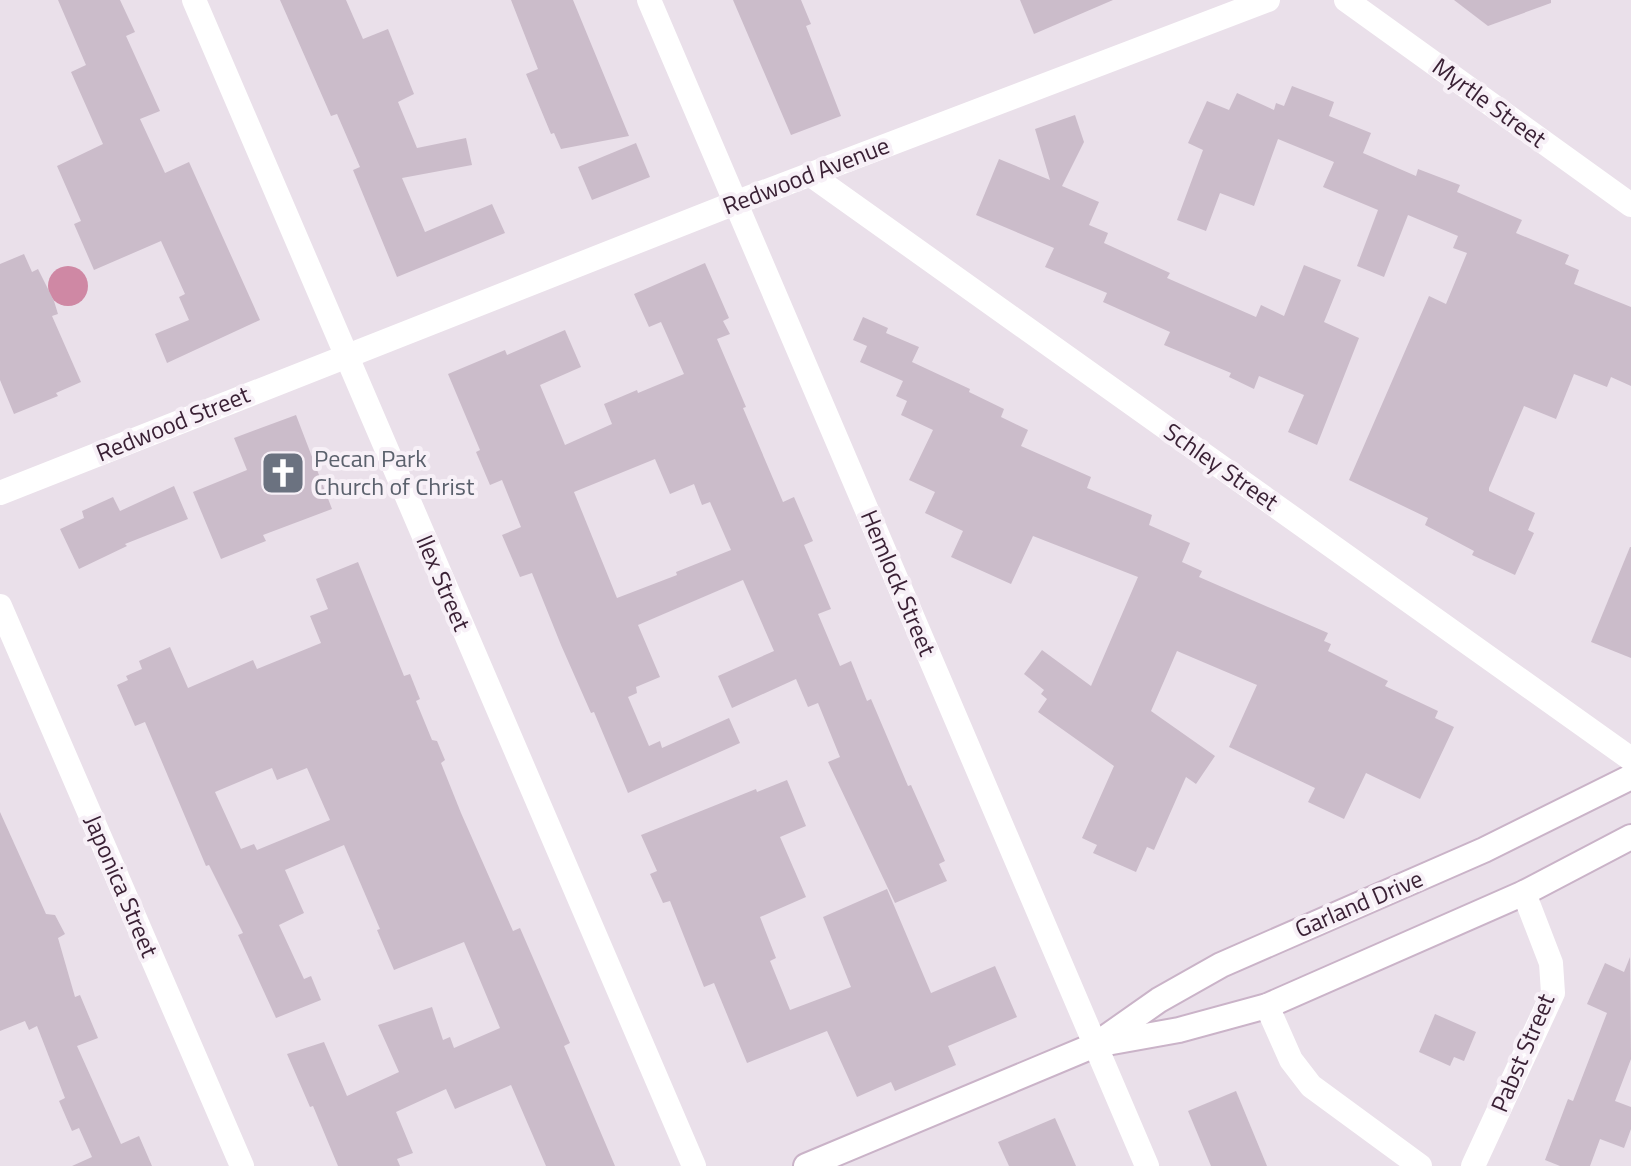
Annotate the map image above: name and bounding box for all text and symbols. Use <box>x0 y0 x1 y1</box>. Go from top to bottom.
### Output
street label: Myrtle Street <box>1425 48 1555 156</box>
street label: Redwood Avenue <box>717 127 894 223</box>
street label: Redwood Street <box>90 376 255 470</box>
street label: Schley Street <box>1157 413 1287 519</box>
place label: Pecan Park Church of Christ <box>314 440 475 504</box>
church icon: Pecan Park Church of Christ <box>259 449 307 497</box>
street label: Hemlock Street <box>852 504 946 662</box>
street label: Ilex Street <box>408 529 481 637</box>
street label: Japonica Street <box>76 809 168 963</box>
street label: Garland Drive <box>1289 860 1428 946</box>
street label: Pabst Street <box>1481 987 1563 1117</box>

